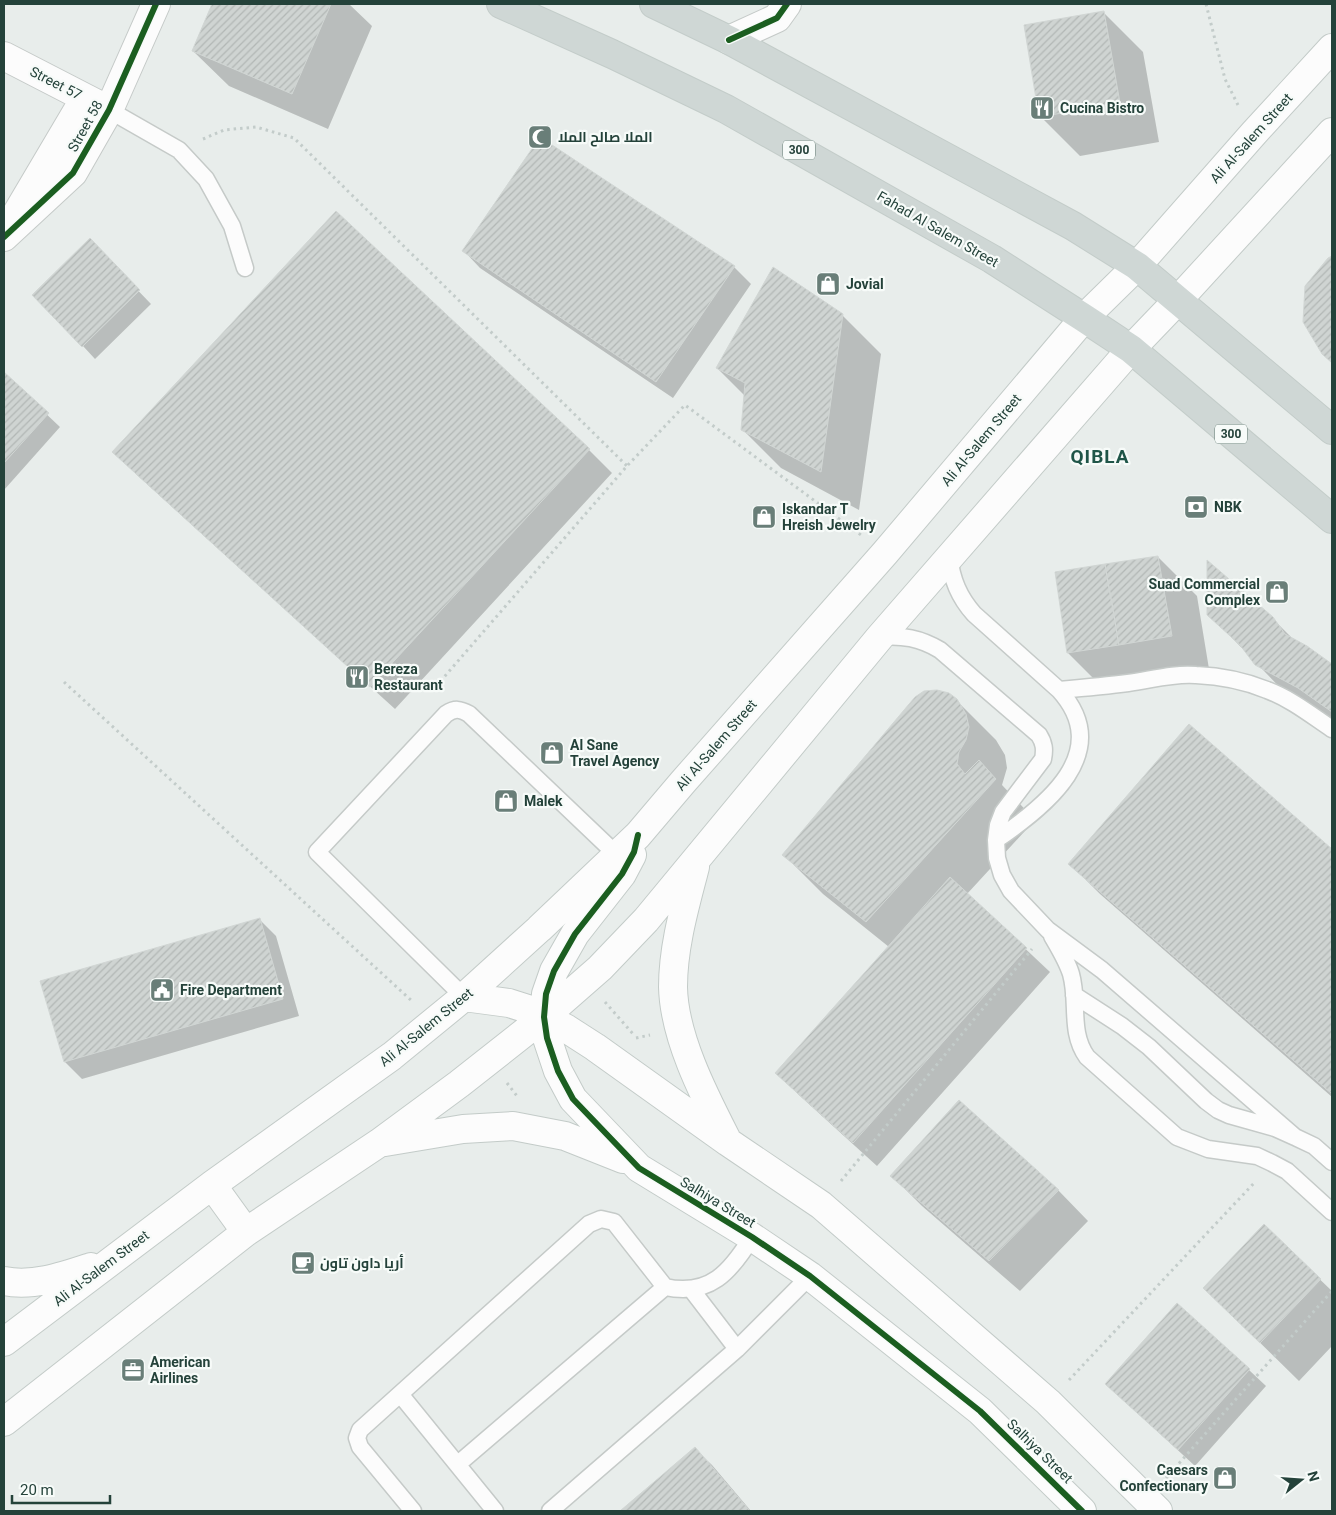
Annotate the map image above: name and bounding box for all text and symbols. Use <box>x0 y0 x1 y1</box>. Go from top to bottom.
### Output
street label: Street 57 <box>27 63 85 103</box>
street label: Ali Al-Salem Street <box>1206 90 1296 186</box>
restaurant icon: Cucina Bistro <box>1029 95 1055 121</box>
street label: Street 58 <box>64 97 106 154</box>
place label: Cucina Bistro <box>1060 100 1144 116</box>
mosque icon: الملا صالح الملا <box>527 124 553 150</box>
place label: الملا صالح الملا <box>558 129 653 147</box>
road number: 300 <box>783 140 815 160</box>
street label: Fahad Al Salem Street <box>875 188 1002 270</box>
shop icon: Jovial <box>815 271 841 297</box>
place label: Jovial <box>846 276 884 292</box>
street label: Ali Al-Salem Street <box>938 390 1024 489</box>
road number: 300 <box>1215 424 1247 444</box>
district label: QIBLA <box>1070 445 1130 468</box>
bank icon: NBK <box>1183 494 1209 520</box>
place label: NBK <box>1214 499 1242 515</box>
place label: Iskandar T Hreish Jewelry <box>782 501 877 533</box>
shop icon: Iskandar T Hreish Jewelry <box>751 504 777 530</box>
place label: Suad Commercial Complex <box>1149 576 1261 608</box>
shop icon: Suad Commercial Complex <box>1264 579 1290 605</box>
place label: Bereza Restaurant <box>374 661 443 693</box>
restaurant icon: Bereza Restaurant <box>344 664 370 690</box>
street label: Ali Al-Salem Street <box>672 696 760 794</box>
place label: Al Sane Travel Agency <box>570 737 660 769</box>
shop icon: Al Sane Travel Agency <box>539 740 565 766</box>
shop icon: Malek <box>493 788 519 814</box>
place label: Malek <box>524 793 563 809</box>
public building icon: Fire Department <box>149 977 175 1003</box>
place label: Fire Department <box>180 982 282 998</box>
street label: Ali Al-Salem Street <box>376 984 476 1069</box>
street label: Salhiya Street <box>677 1173 759 1231</box>
street label: Ali Al-Salem Street <box>50 1227 152 1309</box>
cafe icon: أريا داون تاون <box>290 1250 316 1276</box>
place label: أريا داون تاون <box>320 1254 404 1272</box>
place label: American Airlines <box>150 1354 210 1386</box>
office icon: American Airlines <box>120 1357 146 1383</box>
street label: Salhiya Street <box>1004 1416 1076 1487</box>
north arrow <box>1276 1455 1326 1505</box>
place label: Caesars Confectionary <box>1119 1462 1209 1494</box>
shop icon: Caesars Confectionary <box>1212 1465 1238 1491</box>
text: N <box>1304 1469 1323 1483</box>
scale bar <box>12 1472 110 1504</box>
text: 20 m <box>20 1481 54 1499</box>

